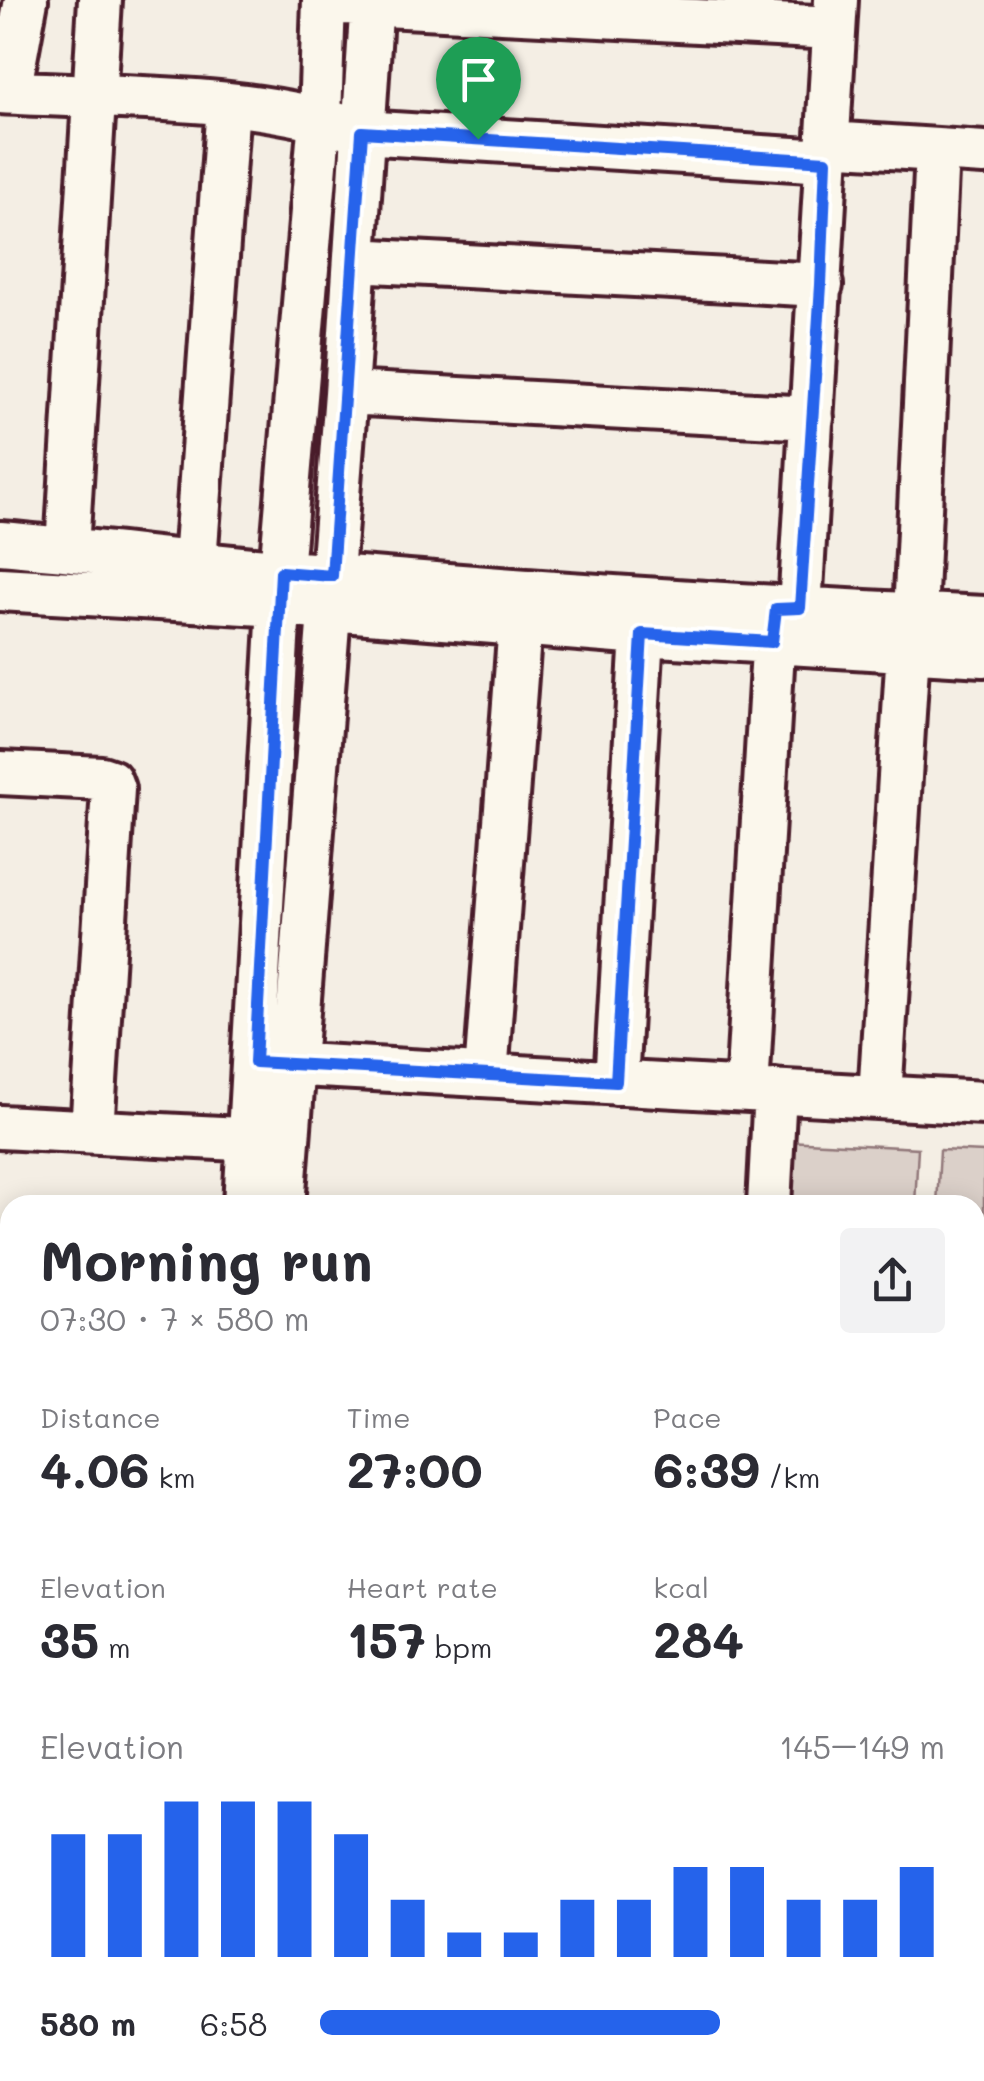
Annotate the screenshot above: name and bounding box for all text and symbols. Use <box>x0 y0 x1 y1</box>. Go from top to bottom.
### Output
pin <box>436 37 521 140</box>
icon: arrive <box>451 52 506 107</box>
text: Morning run <box>40 1223 373 1295</box>
button: share <box>840 1228 945 1333</box>
text: 07:30 · 7 × 580 m <box>40 1297 309 1339</box>
text: Distance <box>40 1399 161 1435</box>
text: Time <box>347 1399 410 1435</box>
text: Pace <box>653 1399 722 1435</box>
text: 4.06 <box>40 1435 150 1501</box>
text: 27:00 <box>347 1435 483 1501</box>
text: 6:39 <box>653 1435 759 1501</box>
text: km <box>150 1459 196 1495</box>
text: /km <box>759 1459 820 1495</box>
text: Elevation <box>40 1569 166 1605</box>
text: Heart rate <box>347 1569 498 1605</box>
text: kcal <box>653 1569 709 1605</box>
text: 35 <box>40 1605 99 1671</box>
text: 157 <box>347 1605 426 1671</box>
text: 284 <box>653 1605 744 1671</box>
text: m <box>99 1629 130 1665</box>
text: bpm <box>426 1629 492 1665</box>
text: Elevation <box>40 1725 184 1767</box>
text: 145–149 m <box>779 1725 945 1767</box>
text: 580 m <box>40 2002 136 2044</box>
text: 6:58 <box>200 2002 267 2044</box>

